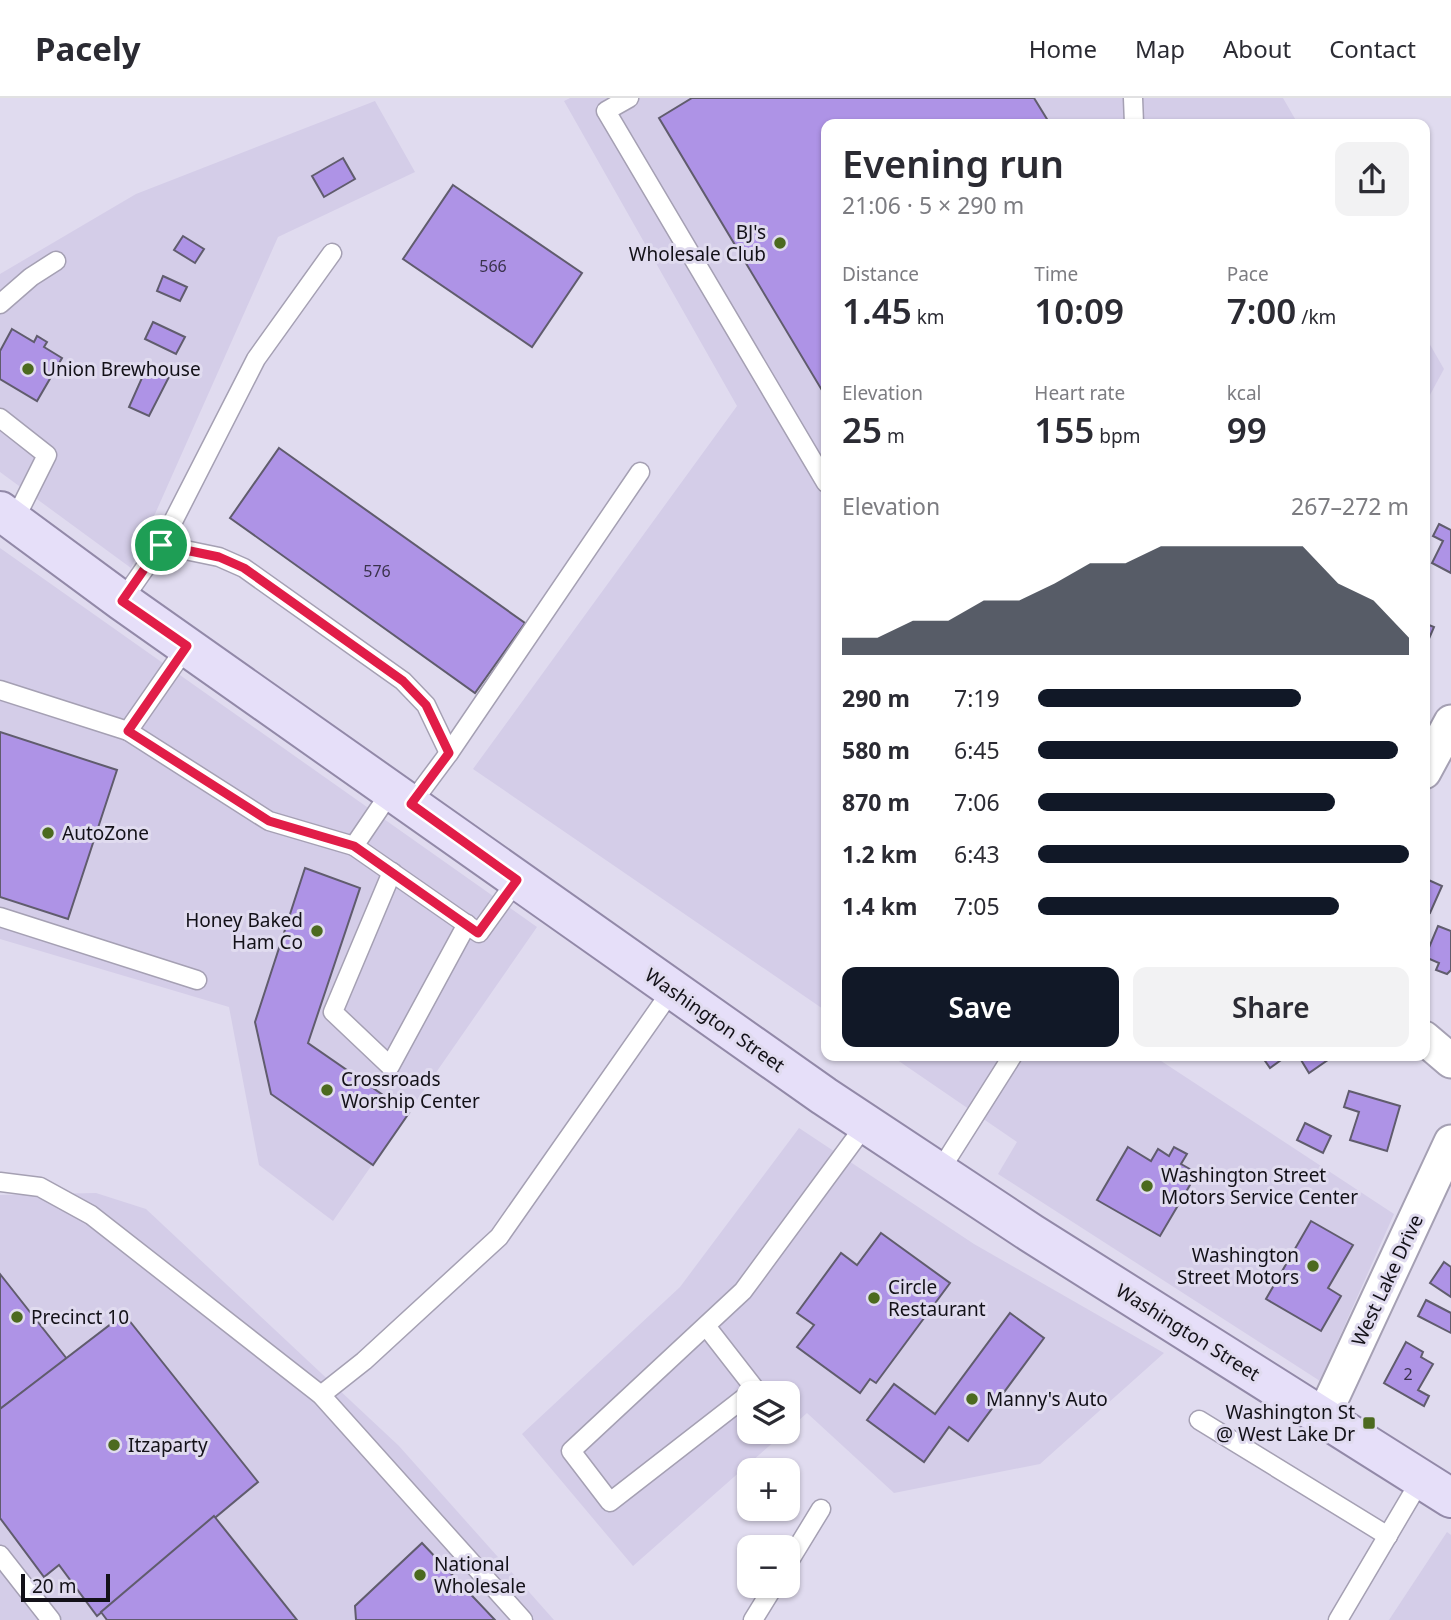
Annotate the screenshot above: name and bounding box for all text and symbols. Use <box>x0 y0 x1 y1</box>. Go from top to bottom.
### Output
text: Pacely <box>35 26 141 71</box>
text: Home <box>1029 32 1097 65</box>
text: Map <box>1135 32 1185 65</box>
text: About <box>1223 32 1291 65</box>
text: Contact <box>1329 32 1416 65</box>
text: Evening run <box>842 137 1064 189</box>
button: share <box>1335 142 1409 216</box>
text: 21:06 · 5 × 290 m <box>842 189 1024 221</box>
place label: BJ's Wholesale Club <box>629 219 766 267</box>
marker: BJ's Wholesale Club <box>772 235 788 251</box>
house number: 566 <box>479 255 507 277</box>
text: Distance <box>842 261 919 287</box>
text: Time <box>1034 261 1078 287</box>
text: Pace <box>1227 261 1269 287</box>
text: 1.45 <box>842 287 912 334</box>
text: 10:09 <box>1034 287 1124 334</box>
text: 7:00 <box>1227 287 1296 334</box>
text: km <box>912 304 945 330</box>
text: /km <box>1296 304 1336 330</box>
place label: Union Brewhouse <box>42 356 201 382</box>
marker: Union Brewhouse <box>20 361 36 377</box>
text: Elevation <box>842 380 923 406</box>
text: Heart rate <box>1034 380 1125 406</box>
text: kcal <box>1227 380 1261 406</box>
text: 25 <box>842 406 882 453</box>
text: 155 <box>1034 406 1094 453</box>
text: 99 <box>1227 406 1267 453</box>
text: m <box>882 423 905 449</box>
text: bpm <box>1094 423 1140 449</box>
text: Elevation <box>842 490 940 522</box>
text: 267–272 m <box>1291 490 1409 522</box>
pin <box>131 515 191 575</box>
icon: arrive <box>142 526 180 564</box>
house number: 576 <box>363 560 391 582</box>
text: 290 m <box>842 682 910 714</box>
text: 7:19 <box>954 682 1000 714</box>
text: 580 m <box>842 734 910 766</box>
text: 6:45 <box>954 734 1000 766</box>
text: 870 m <box>842 786 910 818</box>
text: 7:06 <box>954 786 1000 818</box>
place label: AutoZone <box>62 820 149 846</box>
marker: AutoZone <box>40 825 56 841</box>
text: 1.2 km <box>842 838 917 870</box>
text: 6:43 <box>954 838 1000 870</box>
text: 1.4 km <box>842 890 917 922</box>
text: 7:05 <box>954 890 1000 922</box>
place label: Honey Baked Ham Co <box>185 907 303 955</box>
marker: Honey Baked Ham Co <box>309 923 325 939</box>
street label: Washington Street <box>640 962 790 1078</box>
button: Save <box>842 967 1119 1047</box>
button: Share <box>1133 967 1409 1047</box>
place label: Crossroads Worship Center <box>341 1066 480 1114</box>
marker: Crossroads Worship Center <box>319 1082 335 1098</box>
place label: Washington Street Motors Service Center <box>1161 1162 1358 1210</box>
marker: Washington Street Motors Service Center <box>1139 1178 1155 1194</box>
street label: West Lake Drive <box>1345 1210 1429 1350</box>
place label: Washington Street Motors <box>1177 1242 1299 1290</box>
marker: Washington Street Motors <box>1305 1258 1321 1274</box>
place label: Circle Restaurant <box>888 1274 986 1322</box>
street label: Washington Street <box>1111 1277 1265 1387</box>
marker: Circle Restaurant <box>866 1290 882 1306</box>
place label: Precinct 10 <box>31 1304 129 1330</box>
marker: Precinct 10 <box>9 1309 25 1325</box>
house number: 2 <box>1403 1363 1413 1385</box>
map controls <box>737 1381 800 1598</box>
button: layers <box>737 1381 800 1444</box>
place label: Manny's Auto <box>986 1386 1108 1412</box>
marker: Manny's Auto <box>964 1391 980 1407</box>
place label: Washington St @ West Lake Dr <box>1216 1399 1355 1447</box>
marker: Washington St @ West Lake Dr <box>1361 1415 1377 1431</box>
place label: Itzaparty <box>128 1432 208 1458</box>
marker: Itzaparty <box>106 1437 122 1453</box>
button: + <box>737 1458 800 1521</box>
button: − <box>737 1535 800 1598</box>
place label: National Wholesale <box>434 1551 526 1599</box>
marker: National Wholesale <box>412 1567 428 1583</box>
scale bar <box>21 1571 110 1603</box>
text: 20 m <box>32 1573 76 1599</box>

